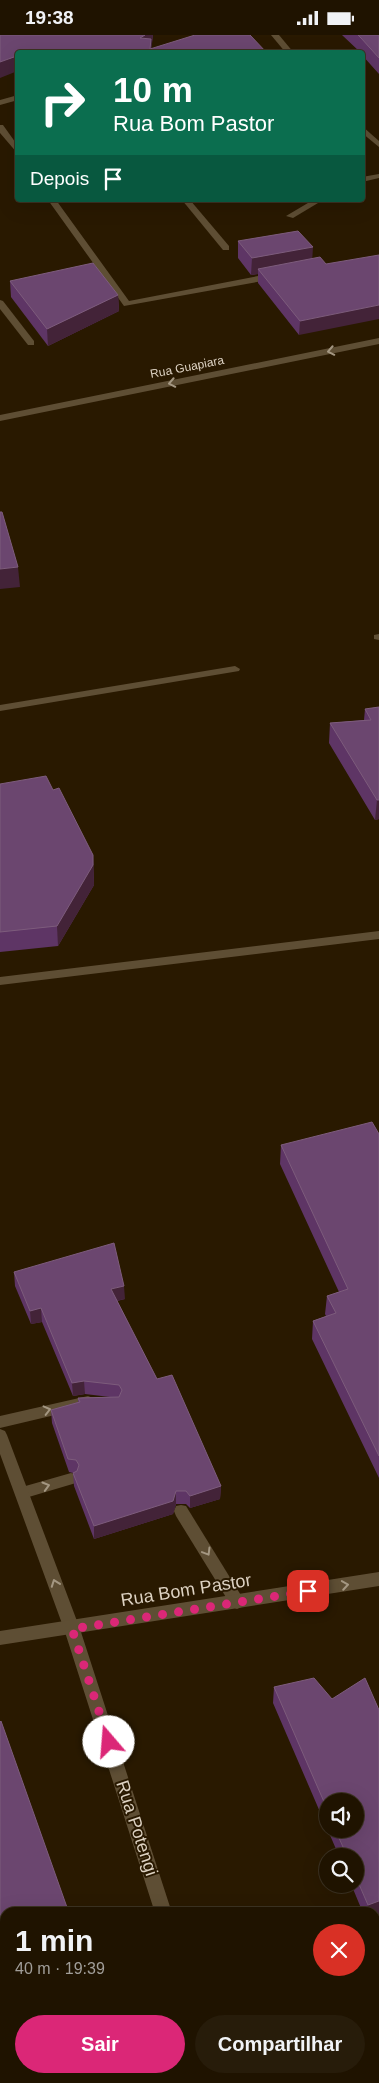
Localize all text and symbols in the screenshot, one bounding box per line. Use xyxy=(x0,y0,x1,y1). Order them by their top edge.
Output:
text: 19:38 xyxy=(25,7,74,28)
icon: right xyxy=(30,70,95,135)
text: 10 m xyxy=(113,70,193,109)
text: Rua Bom Pastor xyxy=(113,111,274,136)
icon: arrive xyxy=(99,165,127,193)
text: Depois xyxy=(30,168,89,189)
one-way arrow xyxy=(327,345,336,356)
street label: Rua Guapiara xyxy=(149,353,225,381)
one-way arrow xyxy=(168,377,176,388)
one-way arrow xyxy=(43,1405,52,1416)
one-way arrow xyxy=(42,1481,50,1491)
one-way arrow xyxy=(200,1547,210,1556)
street label: Rua Bom Pastor xyxy=(119,1570,253,1610)
pin xyxy=(287,1570,329,1612)
icon: arrive xyxy=(294,1577,322,1605)
one-way arrow xyxy=(51,1579,61,1588)
one-way arrow xyxy=(341,1580,349,1590)
position arrow xyxy=(82,1715,134,1767)
street label: Rua Potengi xyxy=(112,1778,162,1878)
map controls xyxy=(319,1793,364,1893)
button: sound xyxy=(319,1793,364,1838)
button: search xyxy=(319,1848,364,1893)
text: 1 min xyxy=(15,1924,93,1957)
button: close xyxy=(313,1924,365,1976)
text: 40 m · 19:39 xyxy=(15,1960,105,1977)
button: Sair xyxy=(15,2015,185,2073)
button: Compartilhar xyxy=(195,2015,365,2073)

